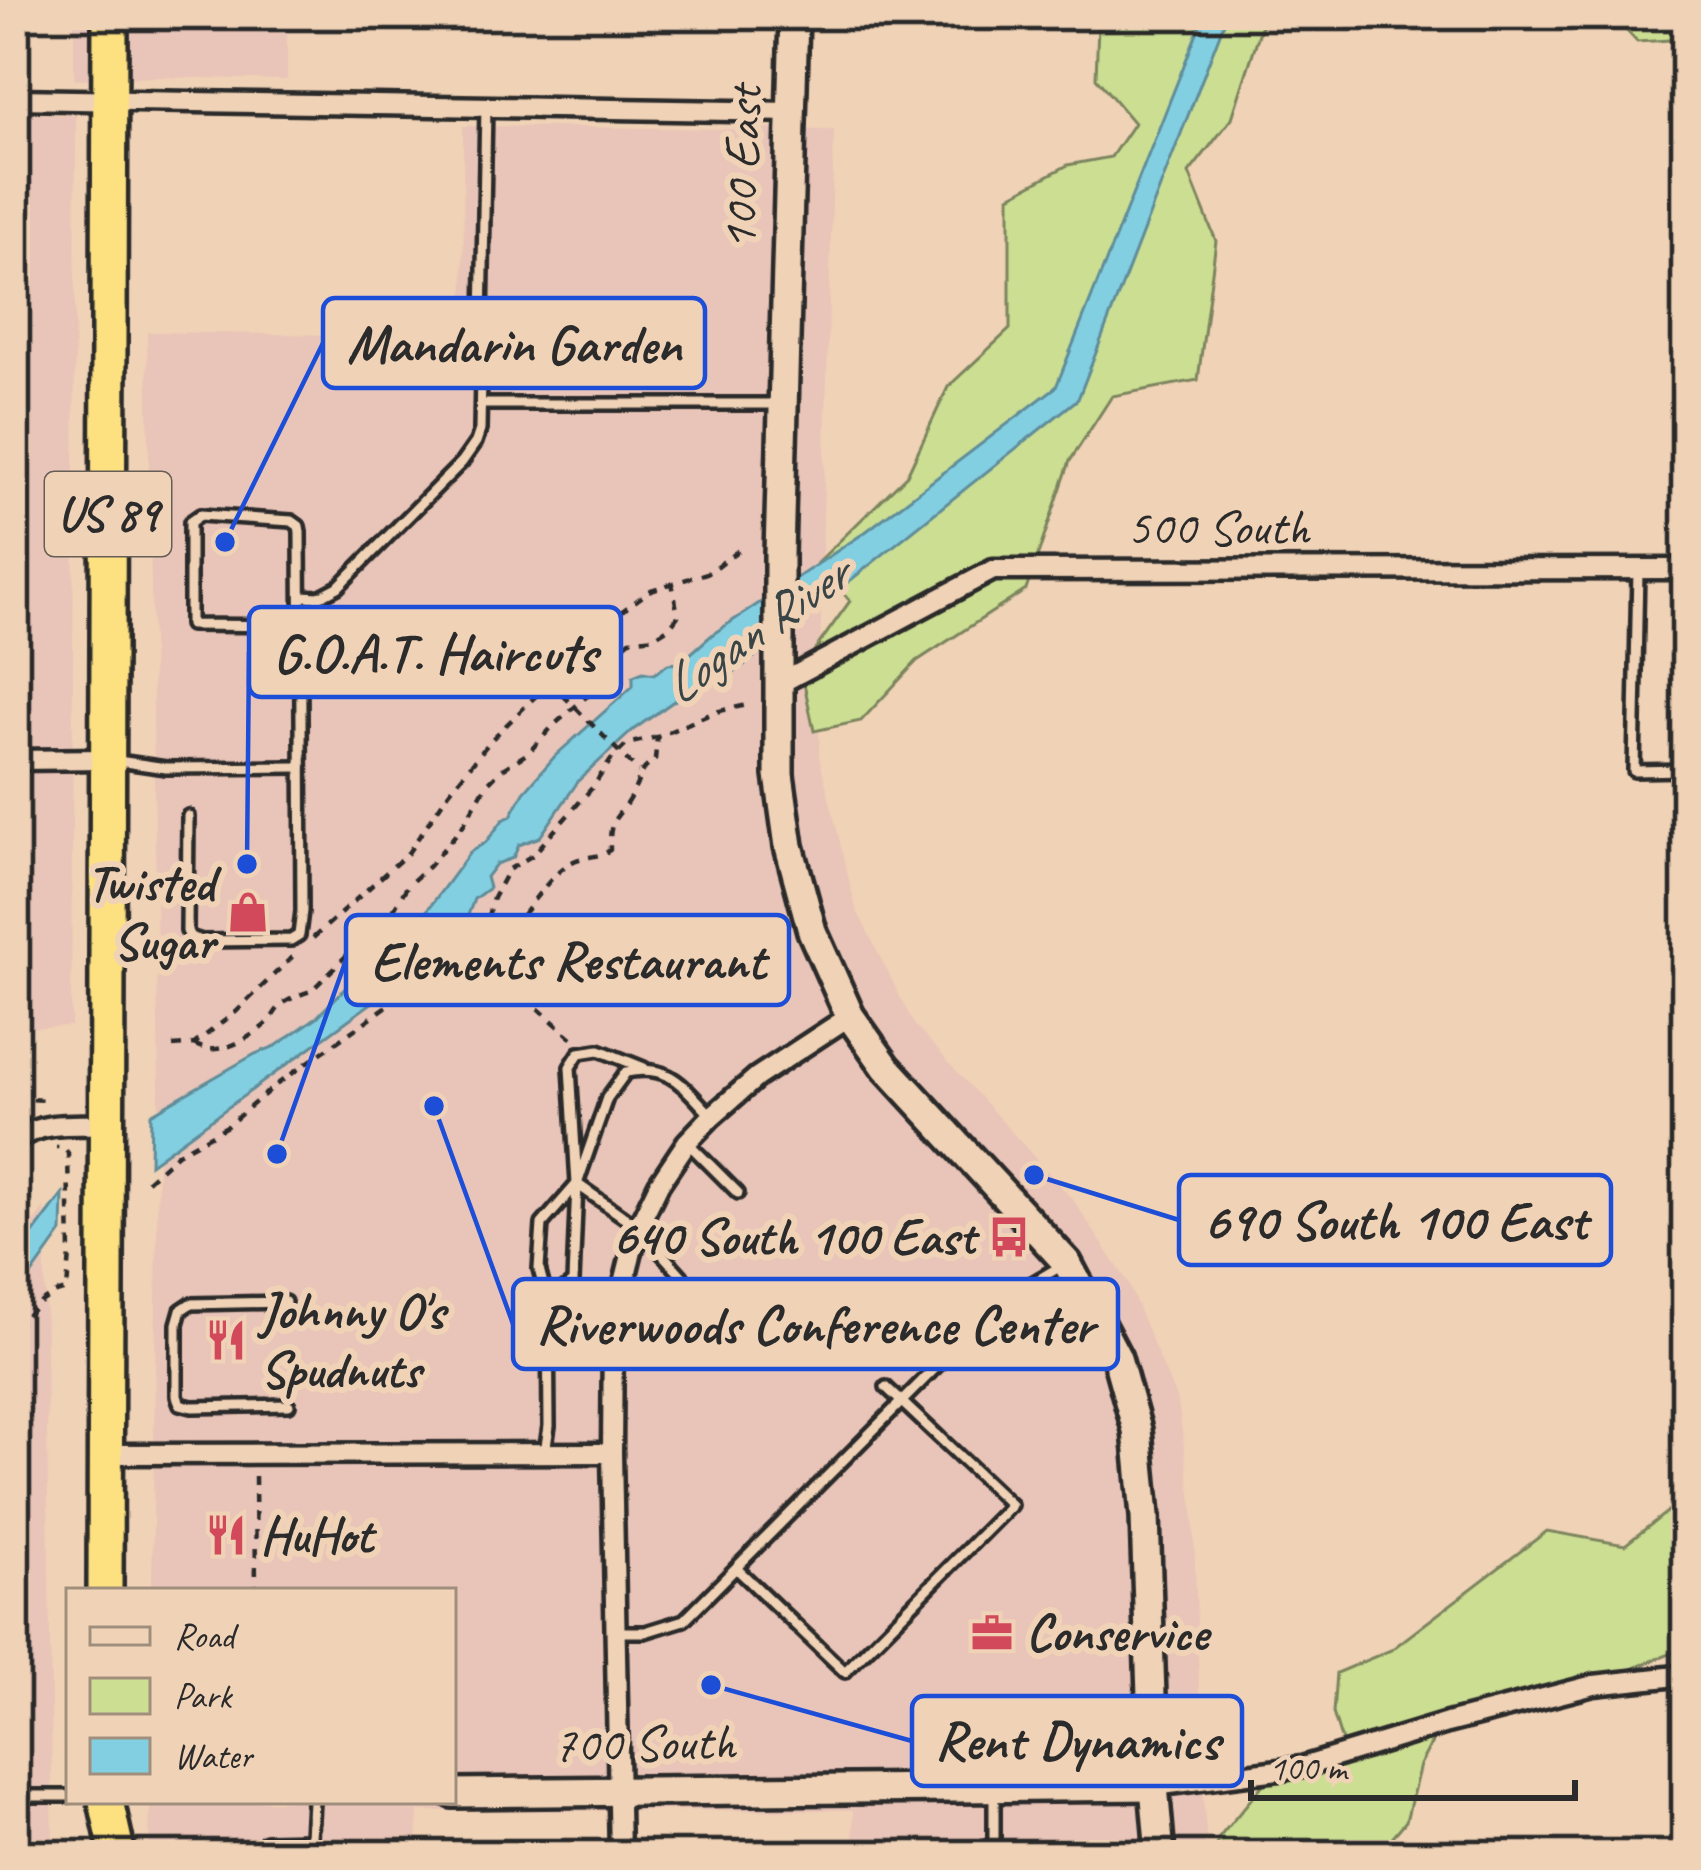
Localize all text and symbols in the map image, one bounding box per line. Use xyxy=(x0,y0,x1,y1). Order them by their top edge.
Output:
street label: 100 East xyxy=(706,79,776,251)
callout: Mandarin Garden xyxy=(323,298,705,388)
text: Mandarin Garden xyxy=(347,310,684,378)
road number: US 89 xyxy=(45,472,171,556)
street label: 500 South xyxy=(1127,495,1311,559)
water label: Logan River xyxy=(649,536,869,719)
callout: G.O.A.T. Haircuts xyxy=(249,607,621,697)
text: G.O.A.T. Haircuts xyxy=(273,619,602,687)
place label: Twisted Sugar xyxy=(87,851,222,974)
shop icon: Twisted Sugar xyxy=(225,889,271,935)
callout: Elements Restaurant xyxy=(346,915,789,1005)
text: Elements Restaurant xyxy=(371,927,770,995)
callout: 690 South 100 East xyxy=(1179,1175,1611,1265)
text: 690 South 100 East xyxy=(1203,1187,1593,1255)
place label: 640 South 100 East xyxy=(612,1205,981,1269)
bus stop icon: 640 South 100 East xyxy=(986,1214,1032,1260)
place label: Johnny O's Spudnuts xyxy=(257,1279,449,1402)
callout: Riverwoods Conference Center xyxy=(513,1279,1118,1369)
text: Riverwoods Conference Center xyxy=(536,1291,1099,1359)
restaurant icon: Johnny O's Spudnuts xyxy=(203,1317,249,1363)
place label: HuHot xyxy=(260,1503,378,1567)
restaurant icon: HuHot xyxy=(203,1512,249,1558)
legend xyxy=(66,1588,456,1804)
place label: Conservice xyxy=(1026,1601,1213,1665)
office icon: Conservice xyxy=(969,1610,1015,1656)
text: Road xyxy=(174,1613,240,1659)
text: Park xyxy=(174,1673,234,1719)
callout: Rent Dynamics xyxy=(912,1696,1242,1786)
text: Rent Dynamics xyxy=(935,1707,1224,1775)
street label: 700 South xyxy=(552,1709,738,1777)
scale bar xyxy=(1251,1726,1575,1800)
text: Water xyxy=(174,1733,255,1779)
text: 100 m xyxy=(1269,1745,1349,1791)

